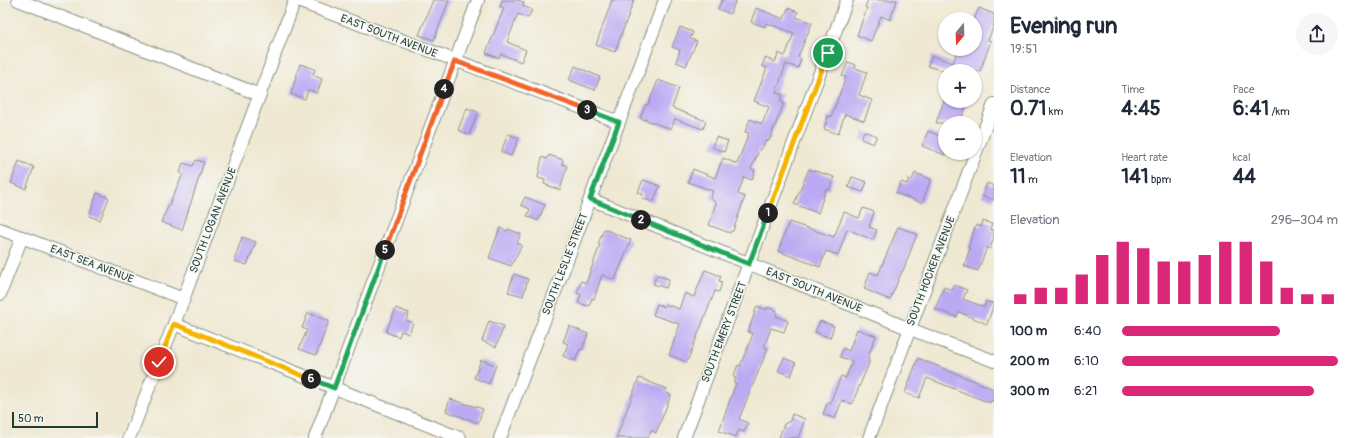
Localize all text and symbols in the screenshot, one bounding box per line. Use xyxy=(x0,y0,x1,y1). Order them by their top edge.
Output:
street label: EAST SOUTH AVENUE xyxy=(339,12,439,61)
north arrow xyxy=(938,12,982,56)
map controls xyxy=(938,12,982,160)
text: Evening run xyxy=(1010,12,1118,40)
button: share xyxy=(1296,13,1338,55)
pin xyxy=(811,36,845,70)
text: 19:51 xyxy=(1010,41,1037,57)
icon: arrive xyxy=(817,42,839,64)
button: + xyxy=(938,64,982,108)
pin: 4 xyxy=(434,79,454,99)
text: 4 xyxy=(441,82,447,95)
text: Distance xyxy=(1010,83,1050,96)
text: Time xyxy=(1121,83,1144,96)
text: Pace xyxy=(1233,83,1254,96)
text: 0.71 xyxy=(1010,96,1046,121)
text: 4:45 xyxy=(1121,96,1161,121)
text: 6:41 xyxy=(1233,96,1269,121)
pin: 3 xyxy=(577,100,597,120)
text: 3 xyxy=(584,103,590,116)
text: km xyxy=(1046,105,1063,118)
text: /km xyxy=(1269,105,1290,118)
button: − xyxy=(938,116,982,160)
text: Elevation xyxy=(1010,151,1052,164)
text: Heart rate xyxy=(1121,151,1168,164)
text: kcal xyxy=(1233,151,1251,164)
text: 11 xyxy=(1010,164,1026,189)
text: 141 xyxy=(1121,164,1149,189)
text: 44 xyxy=(1233,164,1256,189)
street label: SOUTH LOGAN AVENUE xyxy=(187,165,239,275)
text: m xyxy=(1026,173,1038,186)
text: bpm xyxy=(1149,173,1171,186)
pin: 1 xyxy=(758,203,778,223)
text: 1 xyxy=(766,206,770,219)
pin: 2 xyxy=(631,210,651,230)
street label: SOUTH LESLIE STREET xyxy=(540,211,590,317)
text: Elevation xyxy=(1010,212,1060,228)
text: 296–304 m xyxy=(1271,212,1338,228)
text: 2 xyxy=(638,213,644,226)
street label: SOUTH HOCKER AVENUE xyxy=(904,214,958,328)
pin: 5 xyxy=(375,240,395,260)
street label: EAST SEA AVENUE xyxy=(49,242,136,286)
text: 5 xyxy=(382,243,388,256)
street label: EAST SOUTH AVENUE xyxy=(764,265,864,315)
street label: SOUTH EMERY STREET xyxy=(699,280,749,384)
text: 100 m xyxy=(1010,323,1047,339)
text: 6:40 xyxy=(1074,323,1101,339)
pin xyxy=(142,345,176,379)
icon: check xyxy=(148,351,170,373)
text: 200 m xyxy=(1010,353,1049,369)
text: 6:10 xyxy=(1074,353,1099,369)
pin: 6 xyxy=(301,369,321,389)
text: 6 xyxy=(308,372,314,385)
text: 300 m xyxy=(1010,383,1049,399)
text: 6:21 xyxy=(1074,383,1097,399)
scale bar xyxy=(12,410,98,429)
text: 50 m xyxy=(18,412,44,425)

